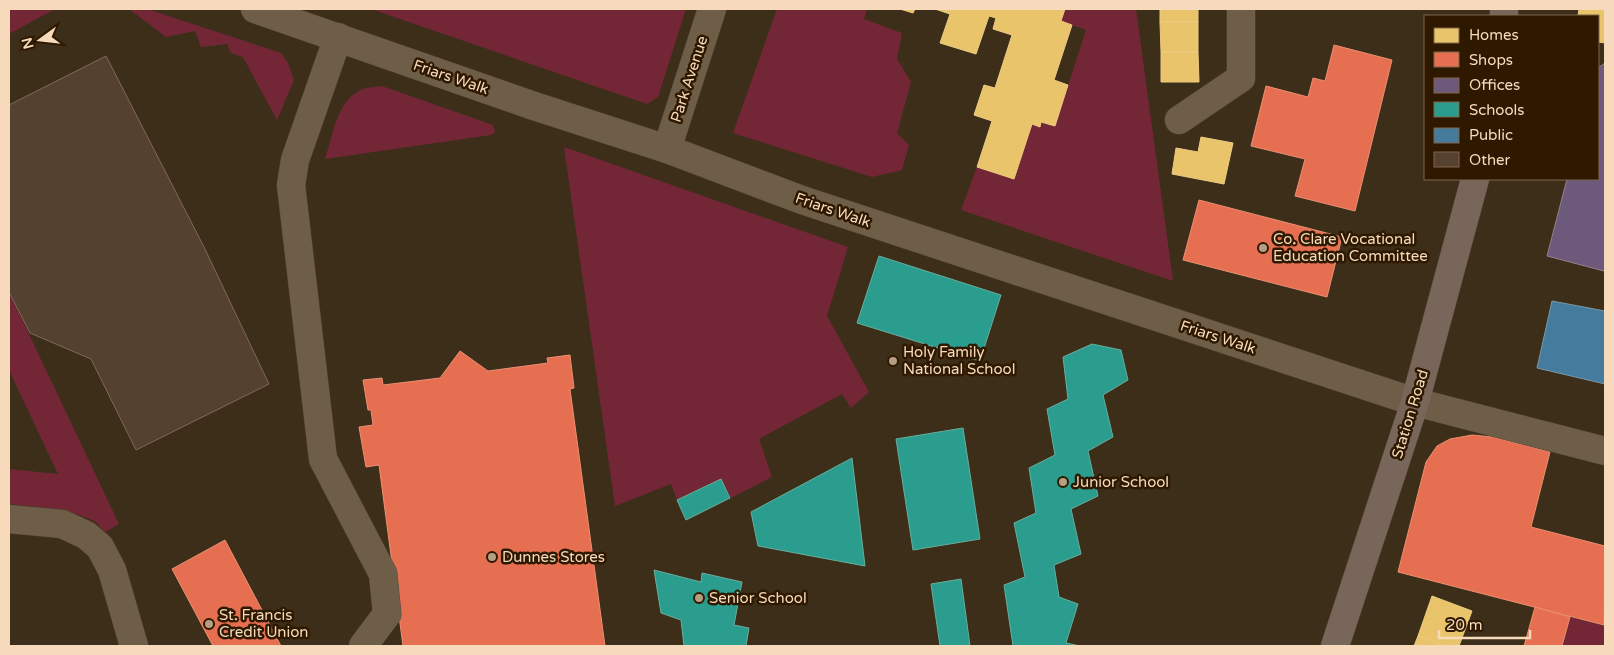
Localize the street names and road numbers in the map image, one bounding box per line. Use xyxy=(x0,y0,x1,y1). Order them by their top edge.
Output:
street label: Park Avenue xyxy=(667,34,711,124)
street label: Friars Walk xyxy=(411,56,491,98)
street label: Friars Walk xyxy=(793,189,873,231)
street label: Friars Walk xyxy=(1178,316,1258,358)
street label: Station Road xyxy=(1388,367,1432,461)

